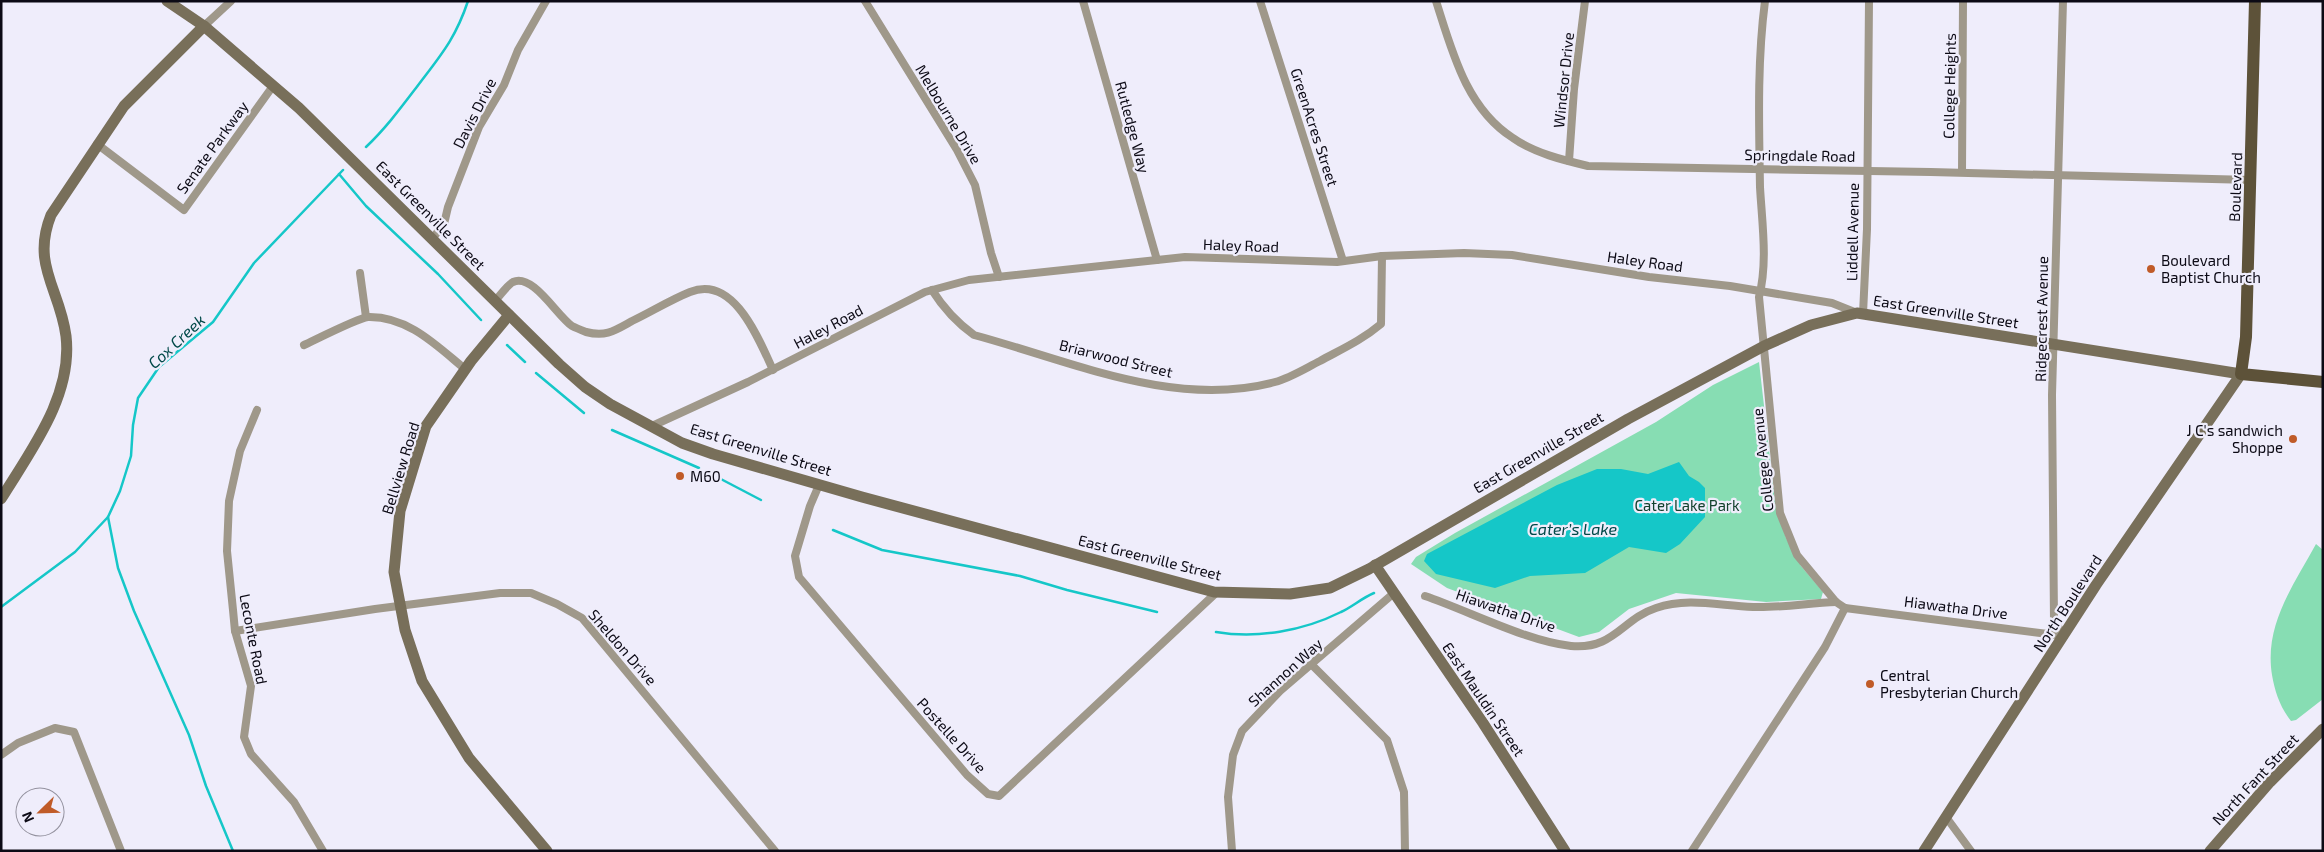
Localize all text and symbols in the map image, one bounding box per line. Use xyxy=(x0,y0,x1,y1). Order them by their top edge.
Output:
street label: Windsor Drive xyxy=(1549,31,1577,129)
street label: College Heights xyxy=(1939,33,1959,139)
street label: Melbourne Drive xyxy=(912,61,986,167)
street label: GreenAcres Street xyxy=(1287,66,1343,189)
street label: Davis Drive xyxy=(449,75,499,151)
street label: Rutledge Way xyxy=(1112,79,1154,175)
street label: Senate Parkway xyxy=(172,97,252,197)
street label: Springdale Road xyxy=(1744,145,1856,165)
street label: Boulevard xyxy=(2225,152,2245,222)
street label: East Greenville Street xyxy=(373,157,490,274)
street label: Liddell Avenue xyxy=(1842,183,1862,281)
street label: Haley Road xyxy=(1203,235,1279,255)
street label: Haley Road xyxy=(1606,247,1684,275)
place label: Boulevard Baptist Church xyxy=(2161,251,2261,286)
street label: Ridgecrest Avenue xyxy=(2031,256,2051,382)
marker: Boulevard Baptist Church xyxy=(2145,263,2157,275)
street label: East Greenville Street xyxy=(1872,291,2020,331)
street label: Haley Road xyxy=(790,300,866,352)
water label: Cox Creek xyxy=(144,310,208,372)
street label: Briarwood Street xyxy=(1057,335,1175,381)
street label: East Greenville Street xyxy=(1470,407,1606,497)
street label: College Avenue xyxy=(1748,408,1776,512)
street label: East Greenville Street xyxy=(688,419,834,479)
street label: Bellview Road xyxy=(377,420,423,516)
place label: J C's sandwich Shoppe xyxy=(2187,421,2283,456)
marker: J C's sandwich Shoppe xyxy=(2287,433,2299,445)
place label: M60 xyxy=(690,467,721,485)
marker: M60 xyxy=(674,470,686,482)
park label: Cater Lake Park xyxy=(1634,496,1740,514)
water label: Cater’s Lake xyxy=(1529,519,1618,538)
street label: East Greenville Street xyxy=(1076,530,1224,584)
street label: North Boulevard xyxy=(2029,551,2105,655)
street label: Hiawatha Drive xyxy=(1454,585,1558,635)
street label: Leconte Road xyxy=(236,592,272,686)
street label: Hiawatha Drive xyxy=(1903,592,2009,622)
street label: Sheldon Drive xyxy=(585,605,661,689)
street label: Shannon Way xyxy=(1244,634,1326,710)
street label: East Mauldin Street xyxy=(1439,639,1529,760)
place label: Central Presbyterian Church xyxy=(1880,666,2018,701)
marker: Central Presbyterian Church xyxy=(1864,678,1876,690)
street label: Postelle Drive xyxy=(914,694,990,776)
street label: North Fant Street xyxy=(2208,729,2302,828)
north arrow xyxy=(15,787,65,837)
text: N xyxy=(18,809,37,825)

